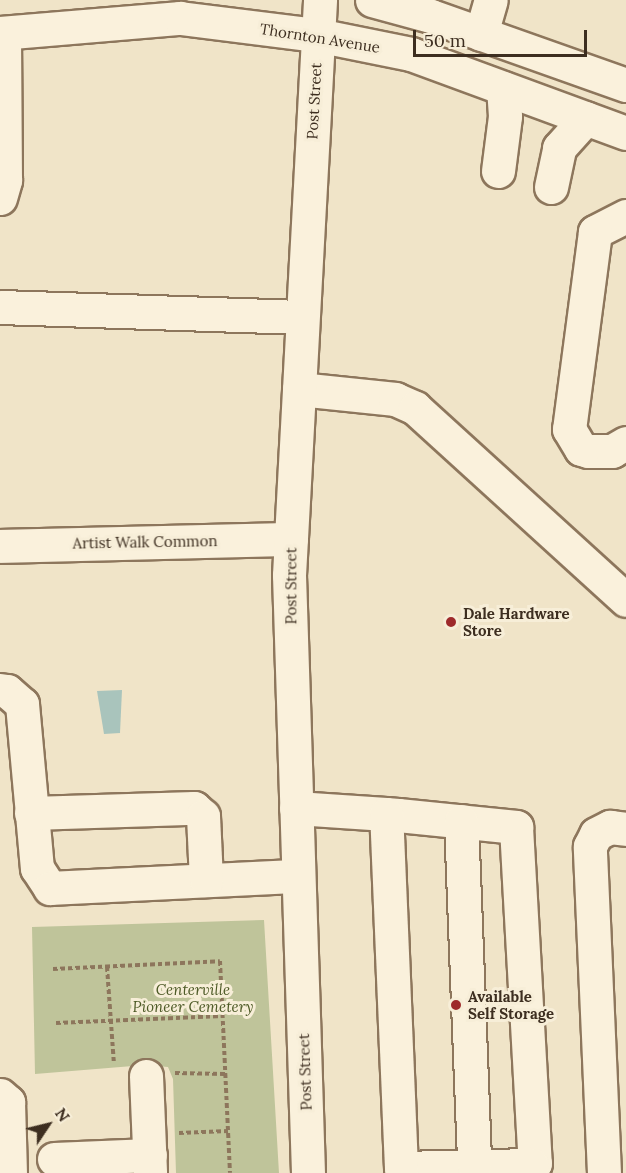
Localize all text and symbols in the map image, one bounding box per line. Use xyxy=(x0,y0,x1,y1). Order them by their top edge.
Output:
scale bar xyxy=(416,18,590,56)
street label: Thornton Avenue xyxy=(259,20,381,56)
text: 50 m xyxy=(424,29,466,52)
street label: Post Street xyxy=(303,62,325,140)
street label: Artist Walk Common xyxy=(72,532,218,552)
street label: Post Street xyxy=(282,548,300,624)
place label: Dale Hardware Store xyxy=(463,604,570,639)
marker: Dale Hardware Store xyxy=(444,615,458,629)
park label: Centerville Pioneer Cemetery xyxy=(132,980,254,1015)
place label: Available Self Storage xyxy=(468,987,554,1022)
marker: Available Self Storage xyxy=(449,998,463,1012)
street label: Post Street xyxy=(295,1033,315,1111)
north arrow xyxy=(18,1095,78,1155)
text: N xyxy=(51,1104,74,1125)

